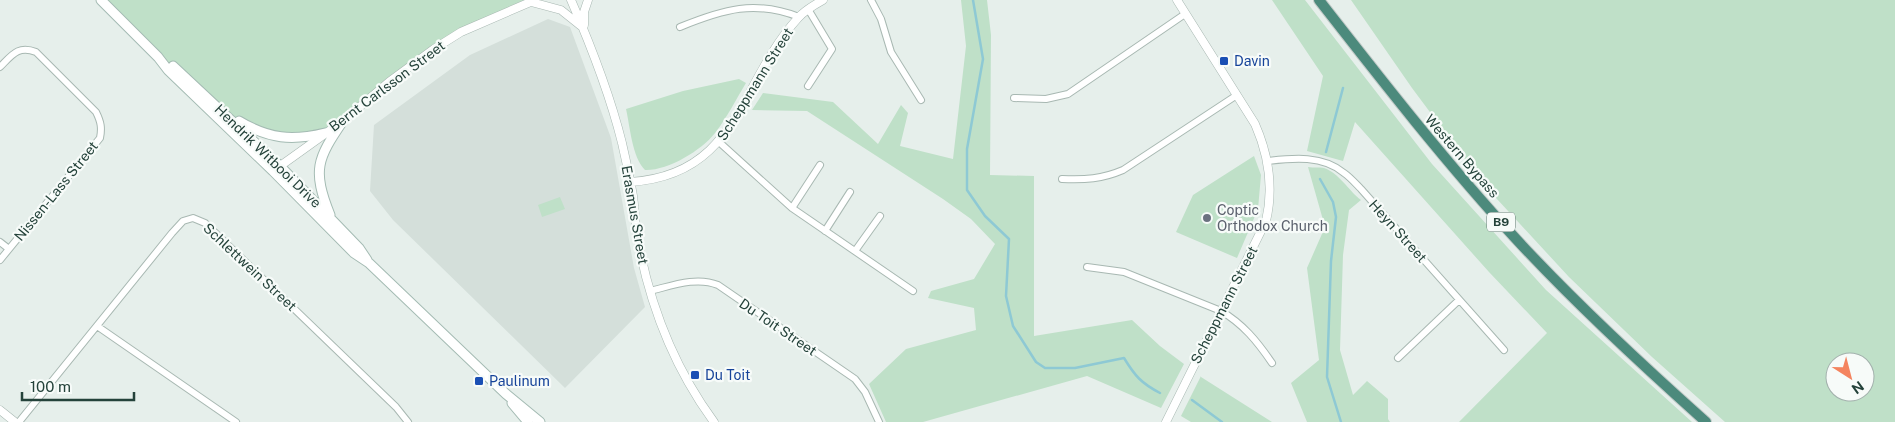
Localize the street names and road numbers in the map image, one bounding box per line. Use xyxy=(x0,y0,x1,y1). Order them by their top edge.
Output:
street label: Scheppmann Street xyxy=(714,25,796,143)
street label: Bernt Carlsson Street xyxy=(326,37,448,135)
street label: Hendrik Witbooi Drive xyxy=(211,101,325,211)
street label: Western Bypass xyxy=(1422,111,1502,201)
street label: Nissen-Lass Street xyxy=(11,138,101,244)
street label: Erasmus Street xyxy=(618,164,652,266)
street label: Heyn Street xyxy=(1366,197,1430,265)
road number: B9 xyxy=(1487,212,1515,232)
street label: Schlettwein Street xyxy=(200,220,300,314)
street label: Scheppmann Street xyxy=(1187,244,1261,366)
street label: Du Toit Street xyxy=(736,295,820,359)

